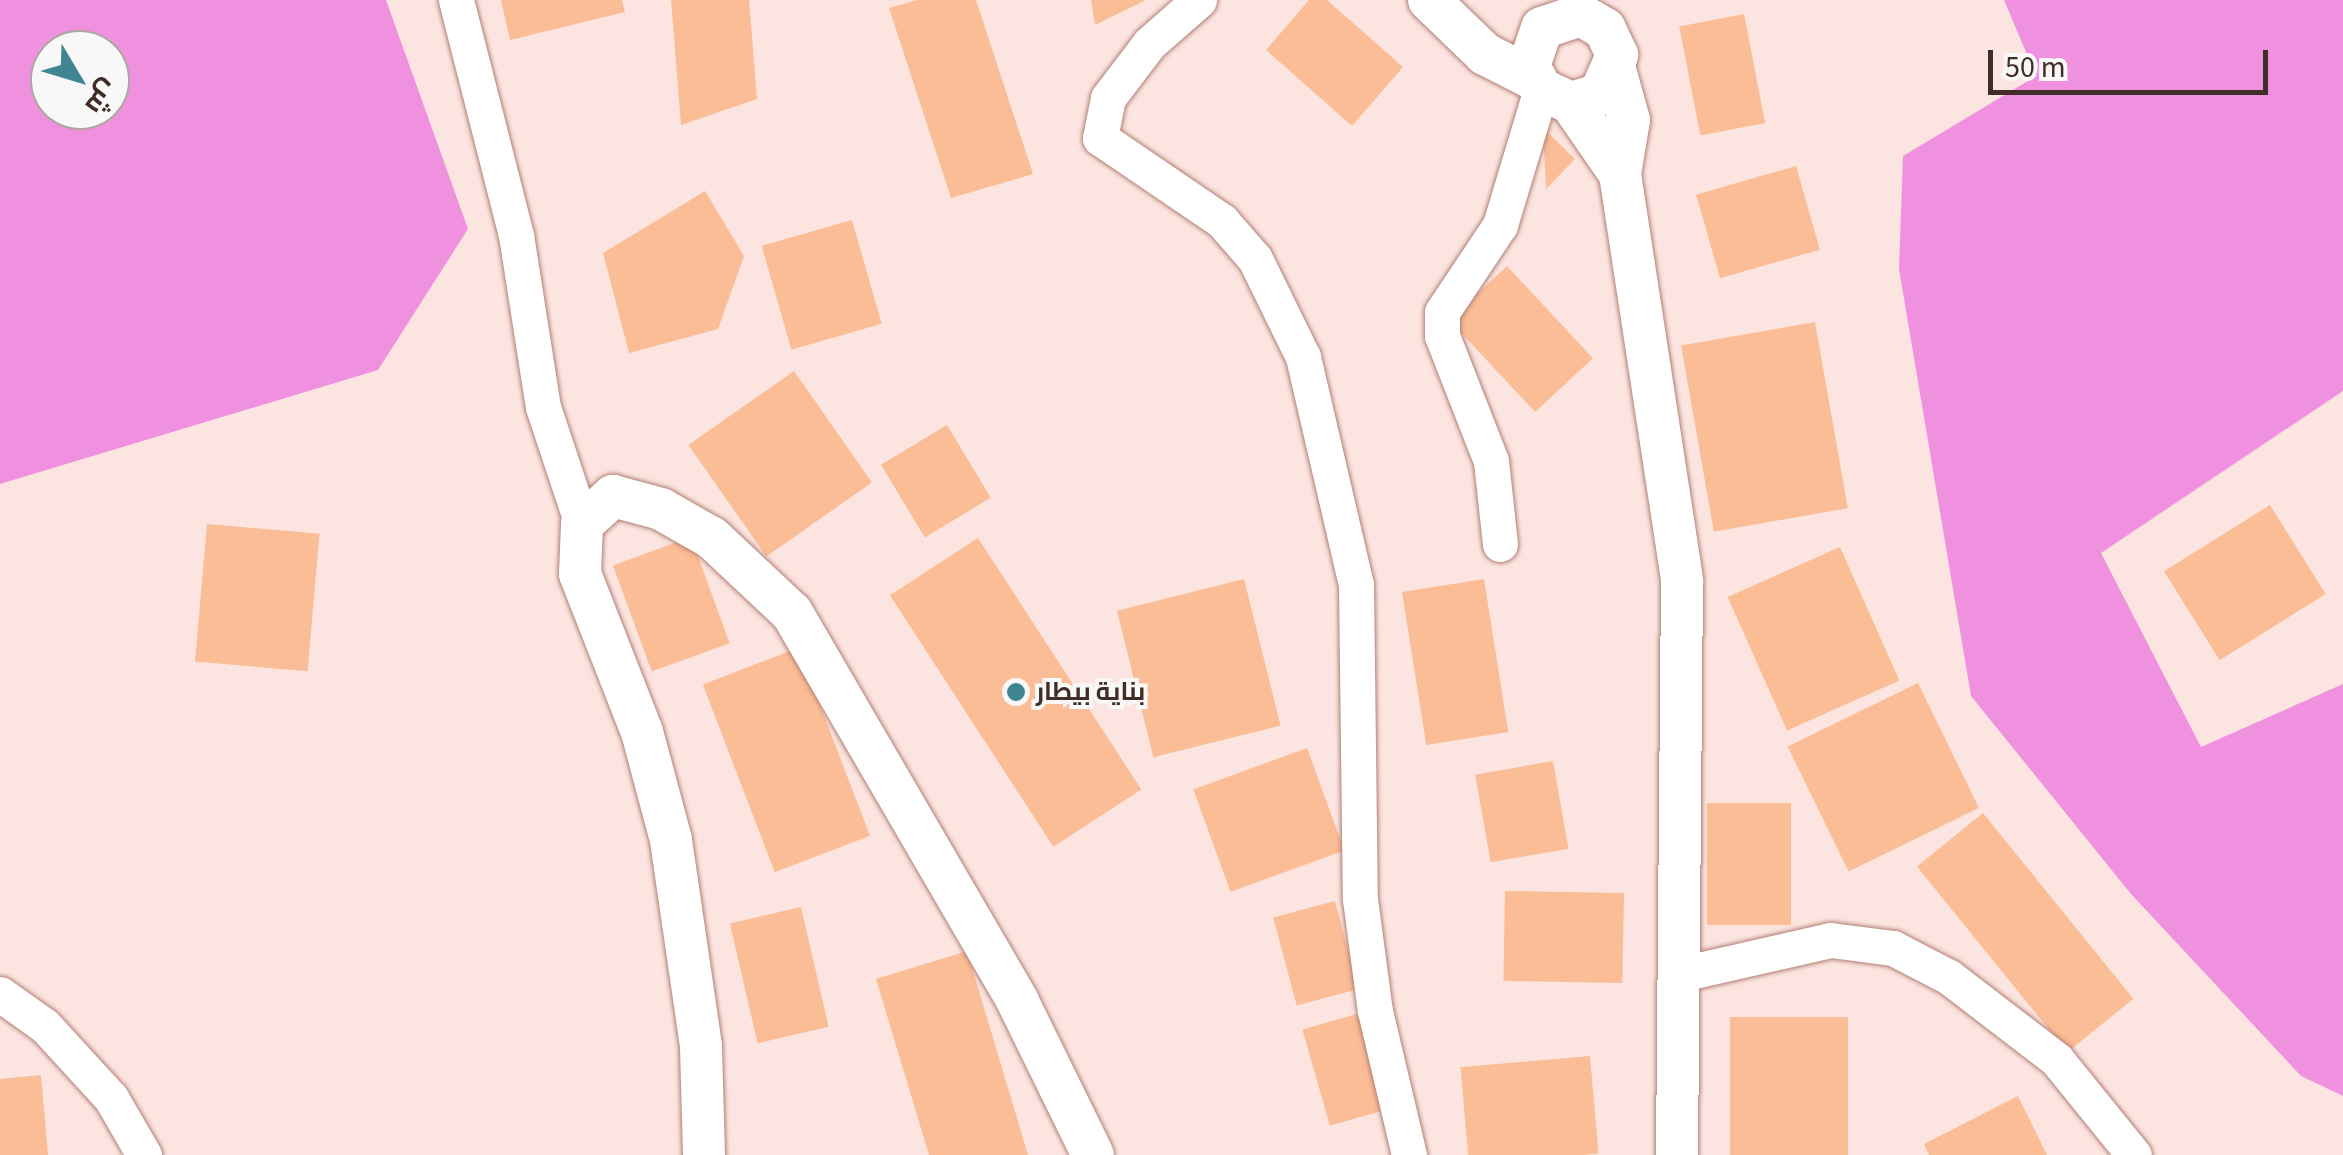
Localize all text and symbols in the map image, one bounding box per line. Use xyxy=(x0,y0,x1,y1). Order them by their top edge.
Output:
north arrow xyxy=(30,30,130,130)
scale bar xyxy=(1993,30,2273,92)
text: 50 m xyxy=(2005,46,2066,89)
text: ش xyxy=(75,71,129,124)
place label: بناية بيطار xyxy=(1036,677,1145,707)
marker: بناية بيطار xyxy=(1005,681,1027,703)

